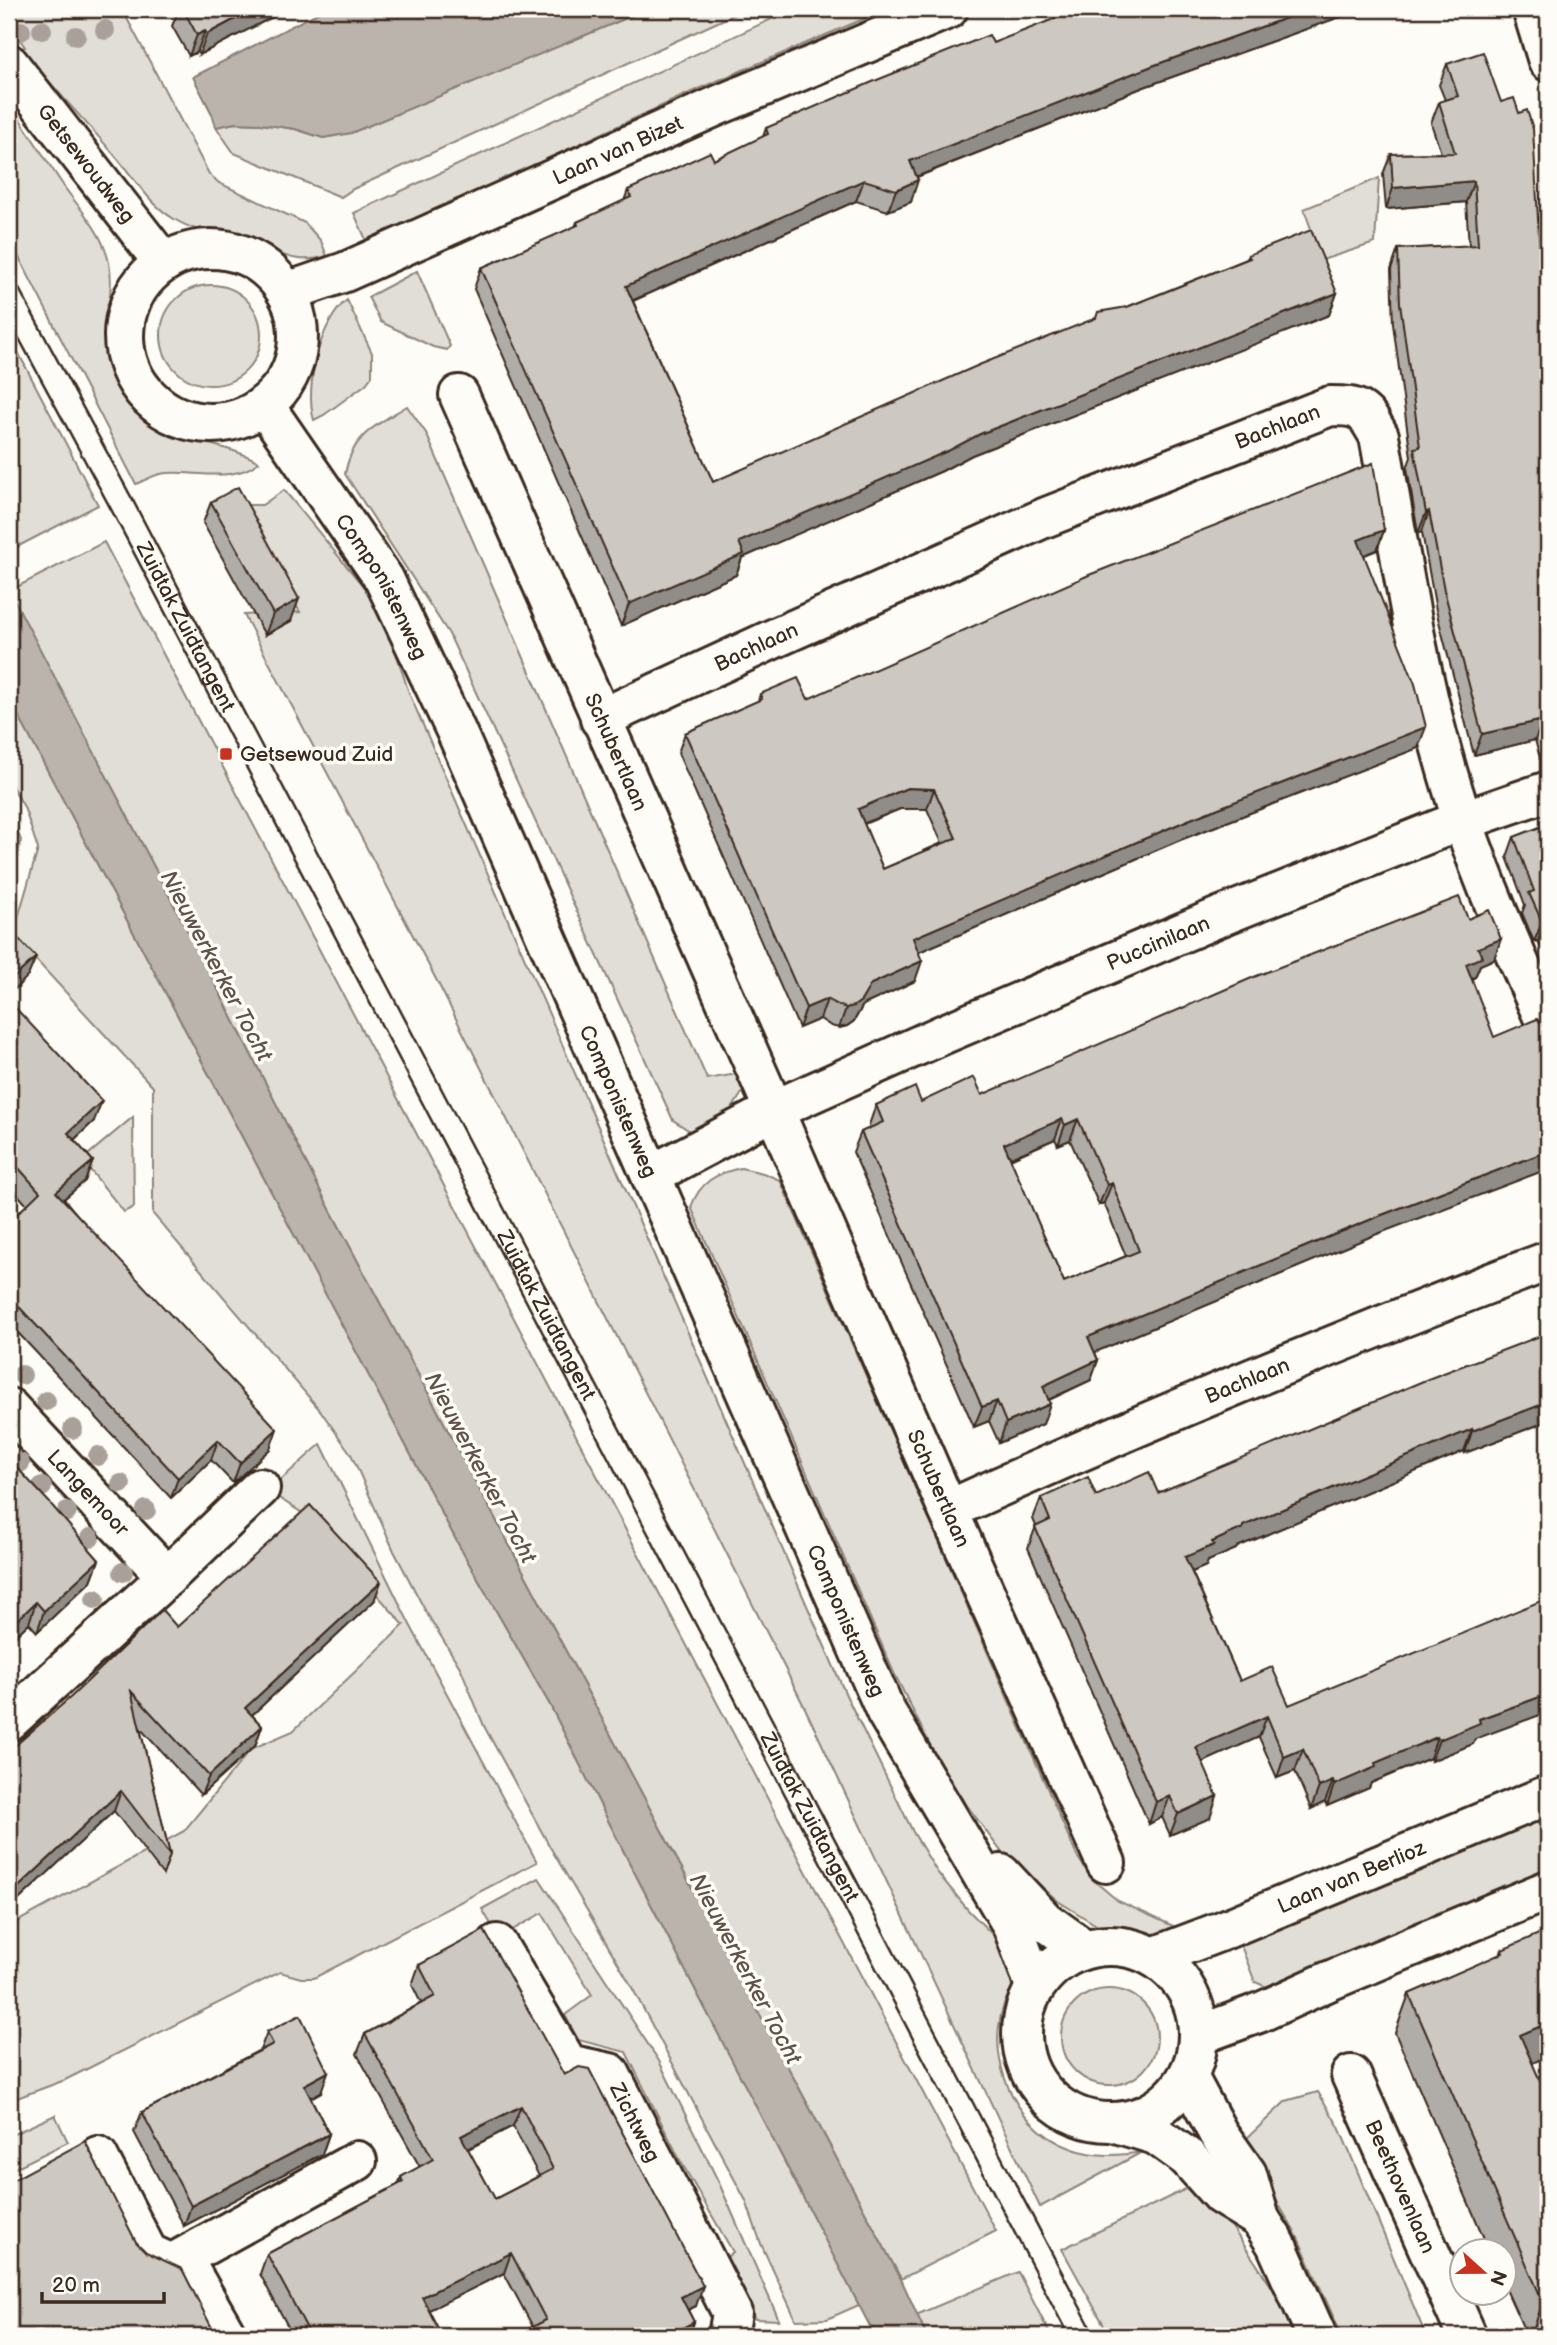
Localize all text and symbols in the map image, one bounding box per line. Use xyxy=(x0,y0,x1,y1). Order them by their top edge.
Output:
street label: Getsewoudweg xyxy=(32,99,141,228)
street label: Laan van Bizet xyxy=(549,110,687,190)
street label: Bachlaan xyxy=(1231,399,1323,455)
street label: Componistenweg xyxy=(330,509,433,664)
street label: Zuidtak Zuidtangent xyxy=(131,537,241,716)
street label: Bachlaan xyxy=(710,617,802,677)
street label: Schubertlaan xyxy=(579,689,653,815)
place label: Getsewoud Zuid xyxy=(240,742,393,767)
marker: Getsewoud Zuid xyxy=(218,746,234,762)
water label: Nieuwerkerker Tocht xyxy=(154,866,279,1067)
street label: Puccinilaan xyxy=(1103,910,1213,976)
street label: Componistenweg xyxy=(574,1021,663,1182)
street label: Zuidtak Zuidtangent xyxy=(491,1225,602,1405)
street label: Bachlaan xyxy=(1201,1352,1293,1409)
water label: Nieuwerkerker Tocht xyxy=(418,1368,543,1569)
street label: Schubertlaan xyxy=(902,1426,976,1551)
street label: Langemoor xyxy=(42,1445,135,1541)
street label: Componistenweg xyxy=(802,1541,890,1701)
street label: Zuidtak Zuidtangent xyxy=(755,1727,865,1907)
street label: Laan van Berlioz xyxy=(1274,1835,1430,1919)
water label: Nieuwerkerker Tocht xyxy=(683,1869,808,2070)
street label: Zichtweg xyxy=(604,2078,666,2166)
street label: Beethovenlaan xyxy=(1360,2116,1441,2257)
north arrow xyxy=(1448,2236,1518,2306)
scale bar xyxy=(42,2261,164,2305)
text: N xyxy=(1484,2267,1511,2288)
text: 20 m xyxy=(52,2273,100,2298)

